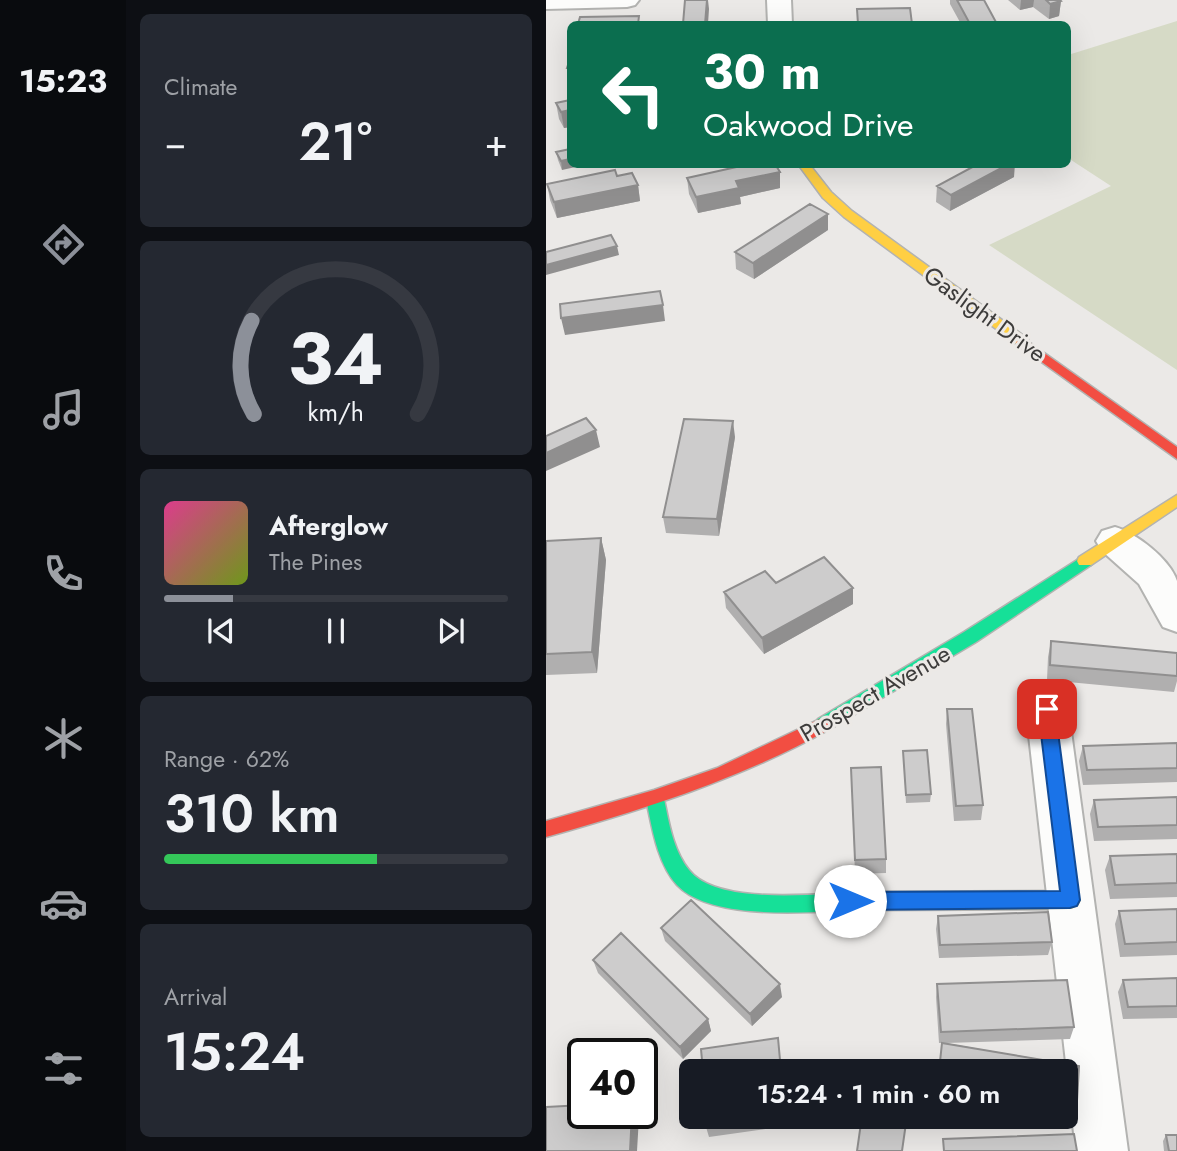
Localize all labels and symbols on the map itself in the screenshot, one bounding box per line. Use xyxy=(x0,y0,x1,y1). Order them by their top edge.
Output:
street label: Gaslight Drive xyxy=(916,257,1054,371)
street label: Prospect Avenue xyxy=(793,636,957,750)
pin xyxy=(1017,679,1077,739)
position arrow xyxy=(813,864,887,938)
speed limit sign: 40 xyxy=(567,1038,658,1129)

